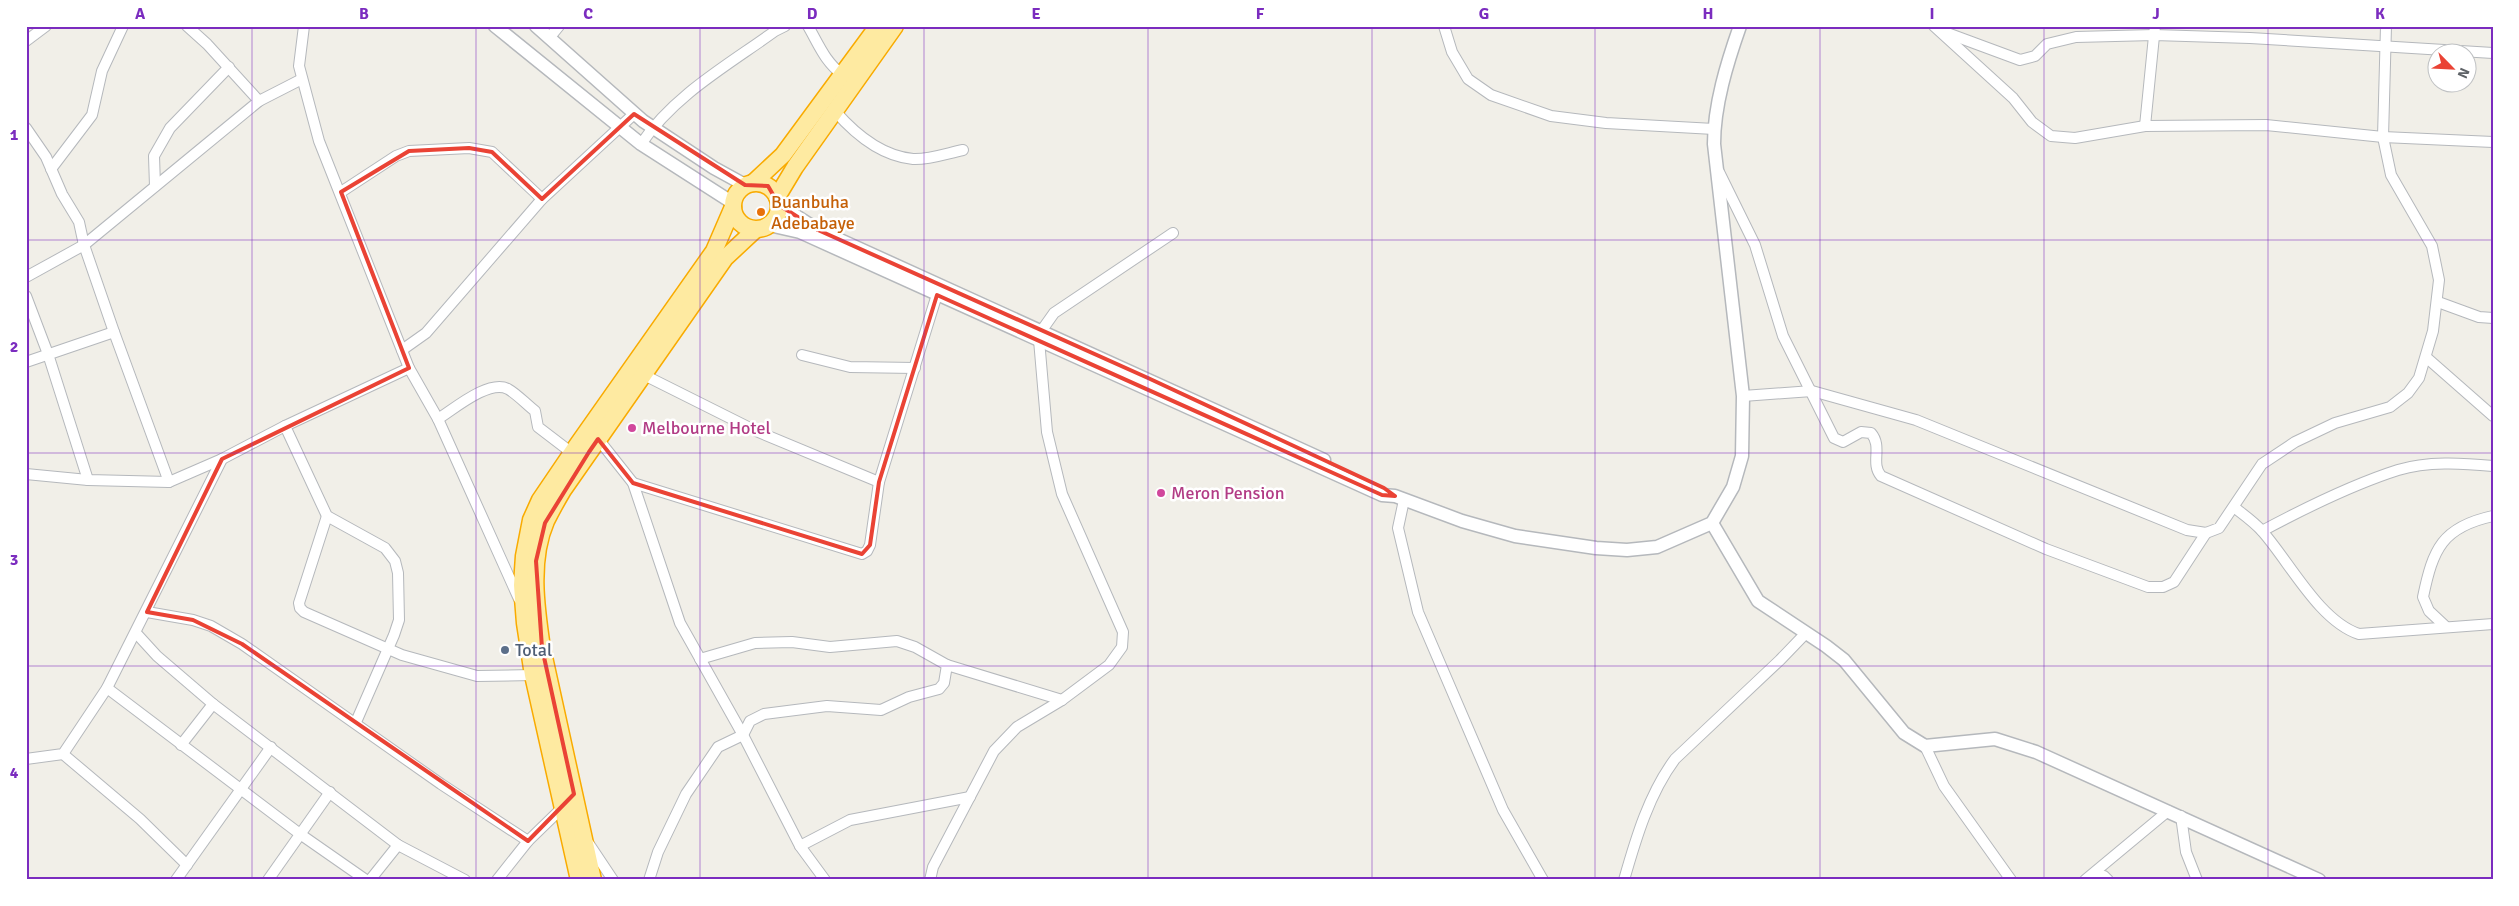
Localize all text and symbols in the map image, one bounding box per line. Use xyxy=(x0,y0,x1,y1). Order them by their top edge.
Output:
text: A xyxy=(135,4,146,24)
text: B xyxy=(359,4,369,24)
text: C xyxy=(583,4,593,24)
text: D xyxy=(807,4,818,24)
text: E xyxy=(1031,4,1041,24)
text: F xyxy=(1256,4,1265,24)
text: G xyxy=(1479,4,1489,24)
text: H xyxy=(1703,4,1713,24)
text: I xyxy=(1929,4,1935,24)
text: J xyxy=(2152,4,2160,24)
text: K xyxy=(2375,4,2385,24)
north arrow xyxy=(2426,42,2476,92)
text: N xyxy=(2454,65,2473,81)
text: 1 xyxy=(10,125,19,145)
place label: Buanbuha Adebabaye xyxy=(771,191,855,234)
marker: Buanbuha Adebabaye xyxy=(755,206,767,218)
text: 2 xyxy=(10,337,18,357)
place label: Melbourne Hotel xyxy=(642,417,771,439)
marker: Melbourne Hotel xyxy=(626,422,638,434)
place label: Meron Pension xyxy=(1171,482,1284,504)
marker: Meron Pension xyxy=(1155,487,1167,499)
text: 3 xyxy=(10,550,18,570)
place label: Total xyxy=(515,639,552,661)
marker: Total xyxy=(499,644,511,656)
text: 4 xyxy=(10,763,19,783)

